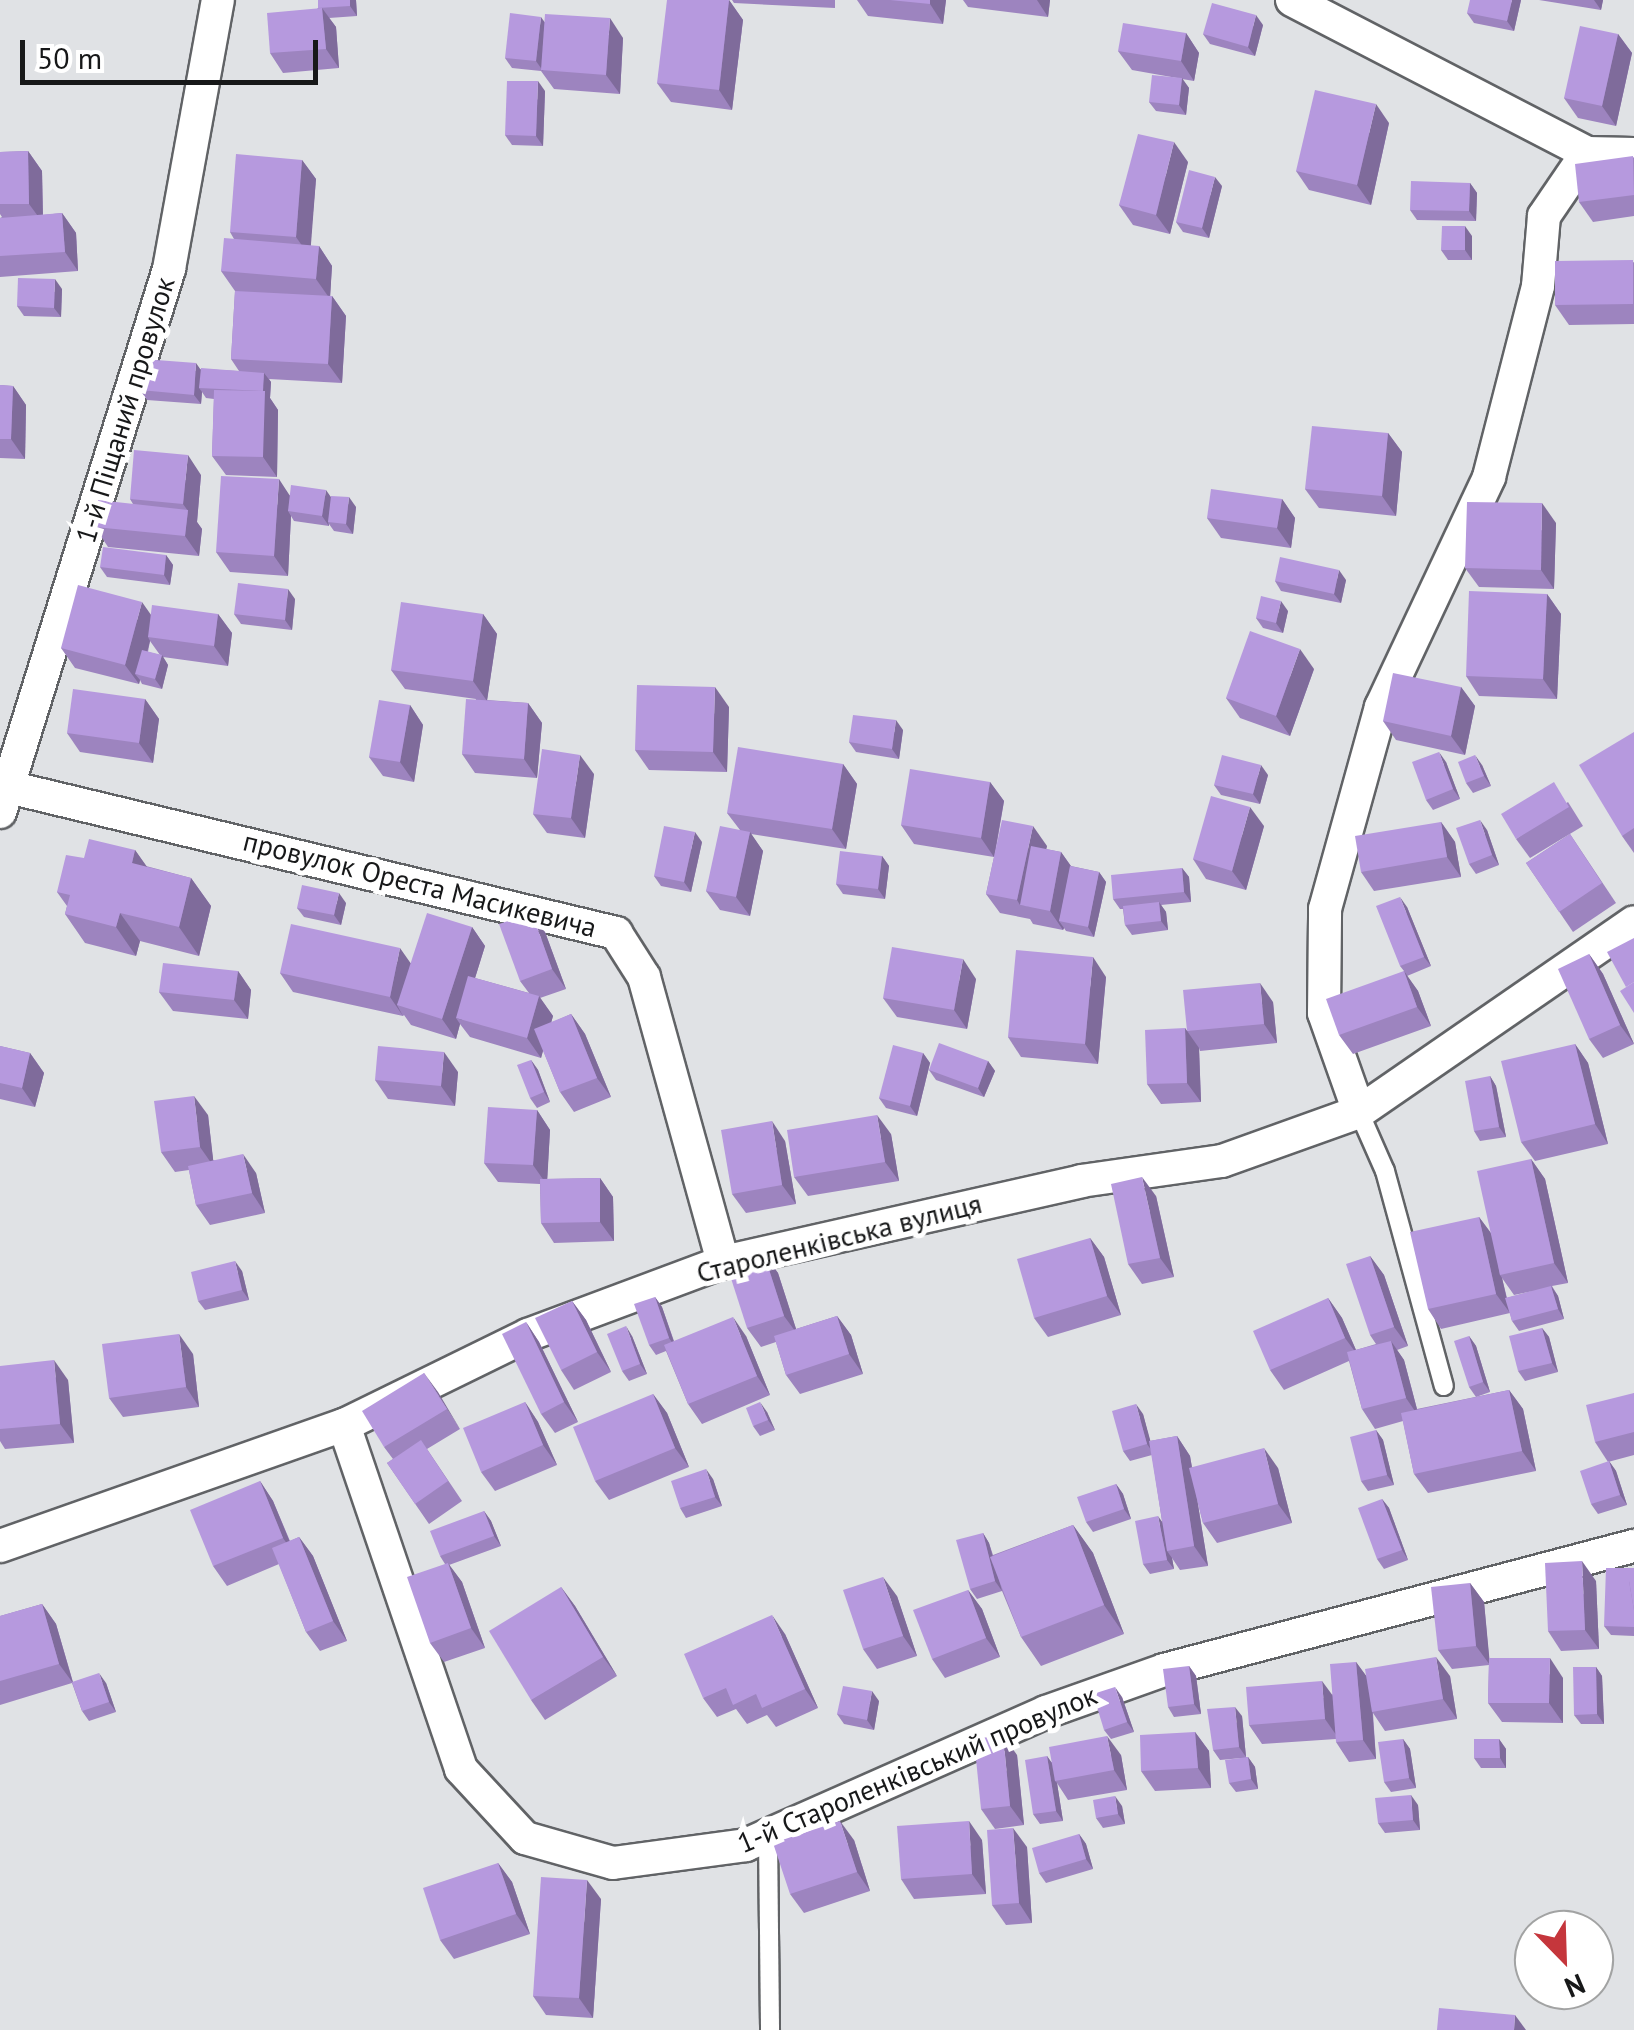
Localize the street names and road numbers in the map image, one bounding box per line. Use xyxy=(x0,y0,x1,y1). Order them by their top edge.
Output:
street label: 1-й Піщаний провулок xyxy=(69,273,181,547)
street label: провулок Ореста Масикевича xyxy=(240,824,600,944)
street label: Староленківська вулиця xyxy=(693,1186,985,1290)
street label: 1-й Староленківський провулок xyxy=(732,1678,1102,1860)

